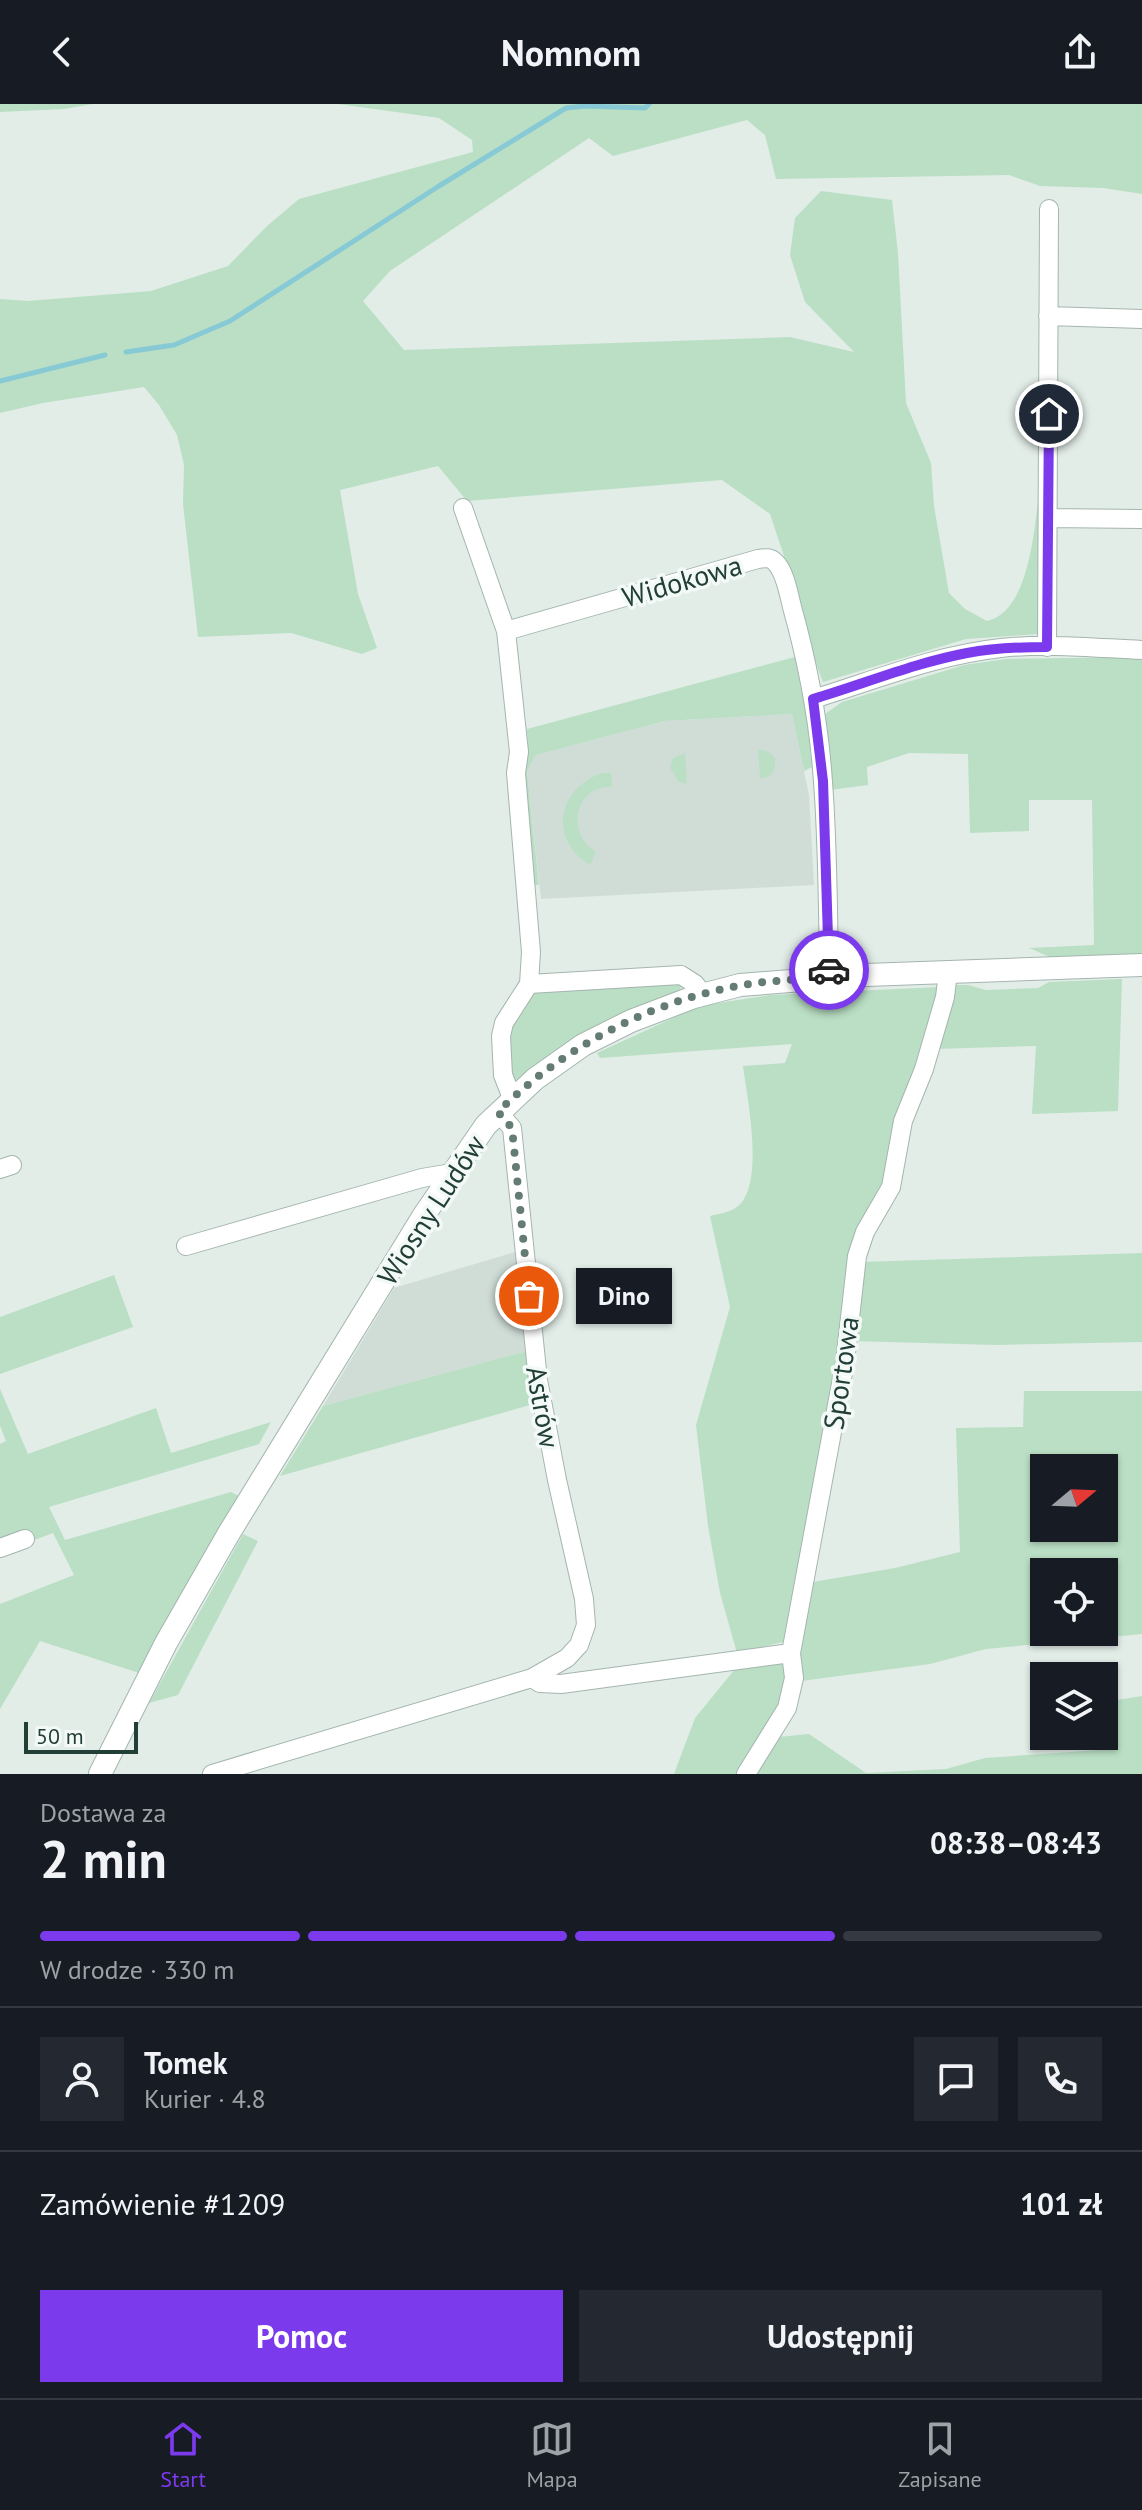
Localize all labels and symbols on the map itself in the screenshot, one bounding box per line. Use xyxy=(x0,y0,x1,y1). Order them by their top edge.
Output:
pin xyxy=(1015,380,1083,448)
street label: Widokowa xyxy=(618,546,746,615)
courier xyxy=(789,930,869,1010)
street label: Wiosny Ludów xyxy=(368,1127,493,1292)
pin xyxy=(495,1262,563,1330)
callout: Dino xyxy=(577,1268,673,1324)
street label: Sportowa xyxy=(814,1314,867,1432)
street label: Astrów xyxy=(518,1363,569,1451)
north arrow xyxy=(1030,1454,1118,1542)
scale bar xyxy=(24,1718,138,1754)

